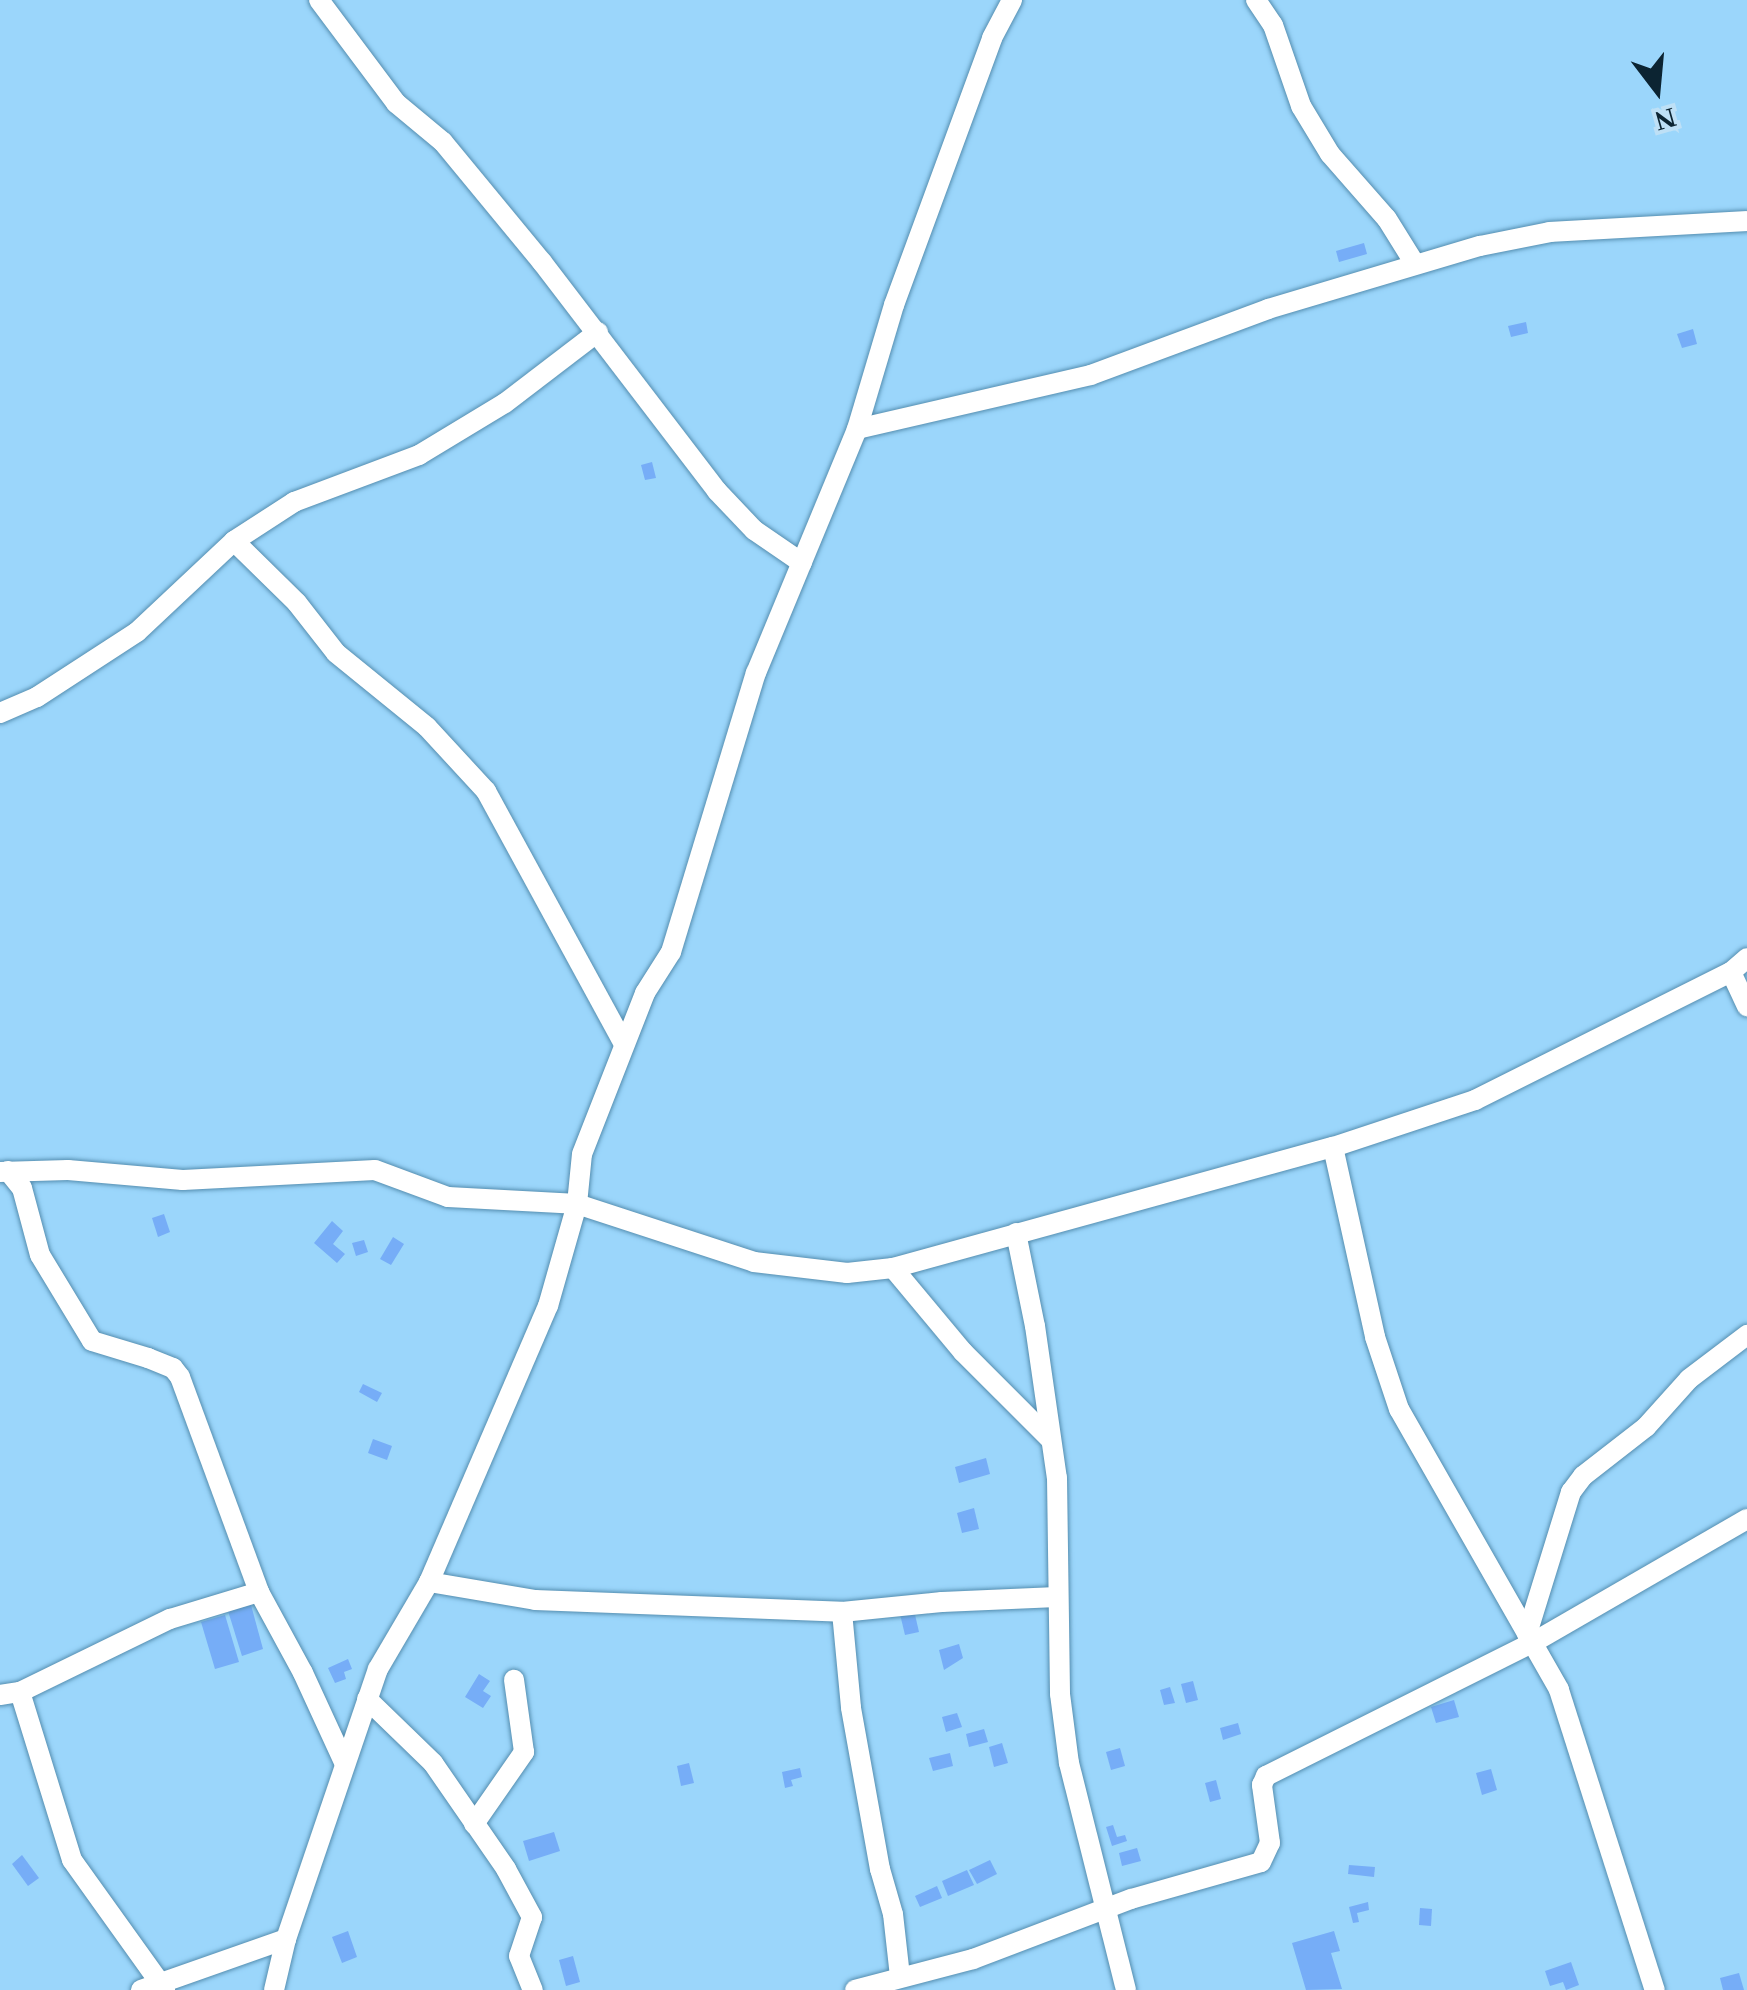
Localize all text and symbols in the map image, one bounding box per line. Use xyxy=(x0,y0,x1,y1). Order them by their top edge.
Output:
north arrow xyxy=(1607,40,1707,140)
text: N xyxy=(1651,102,1679,137)

